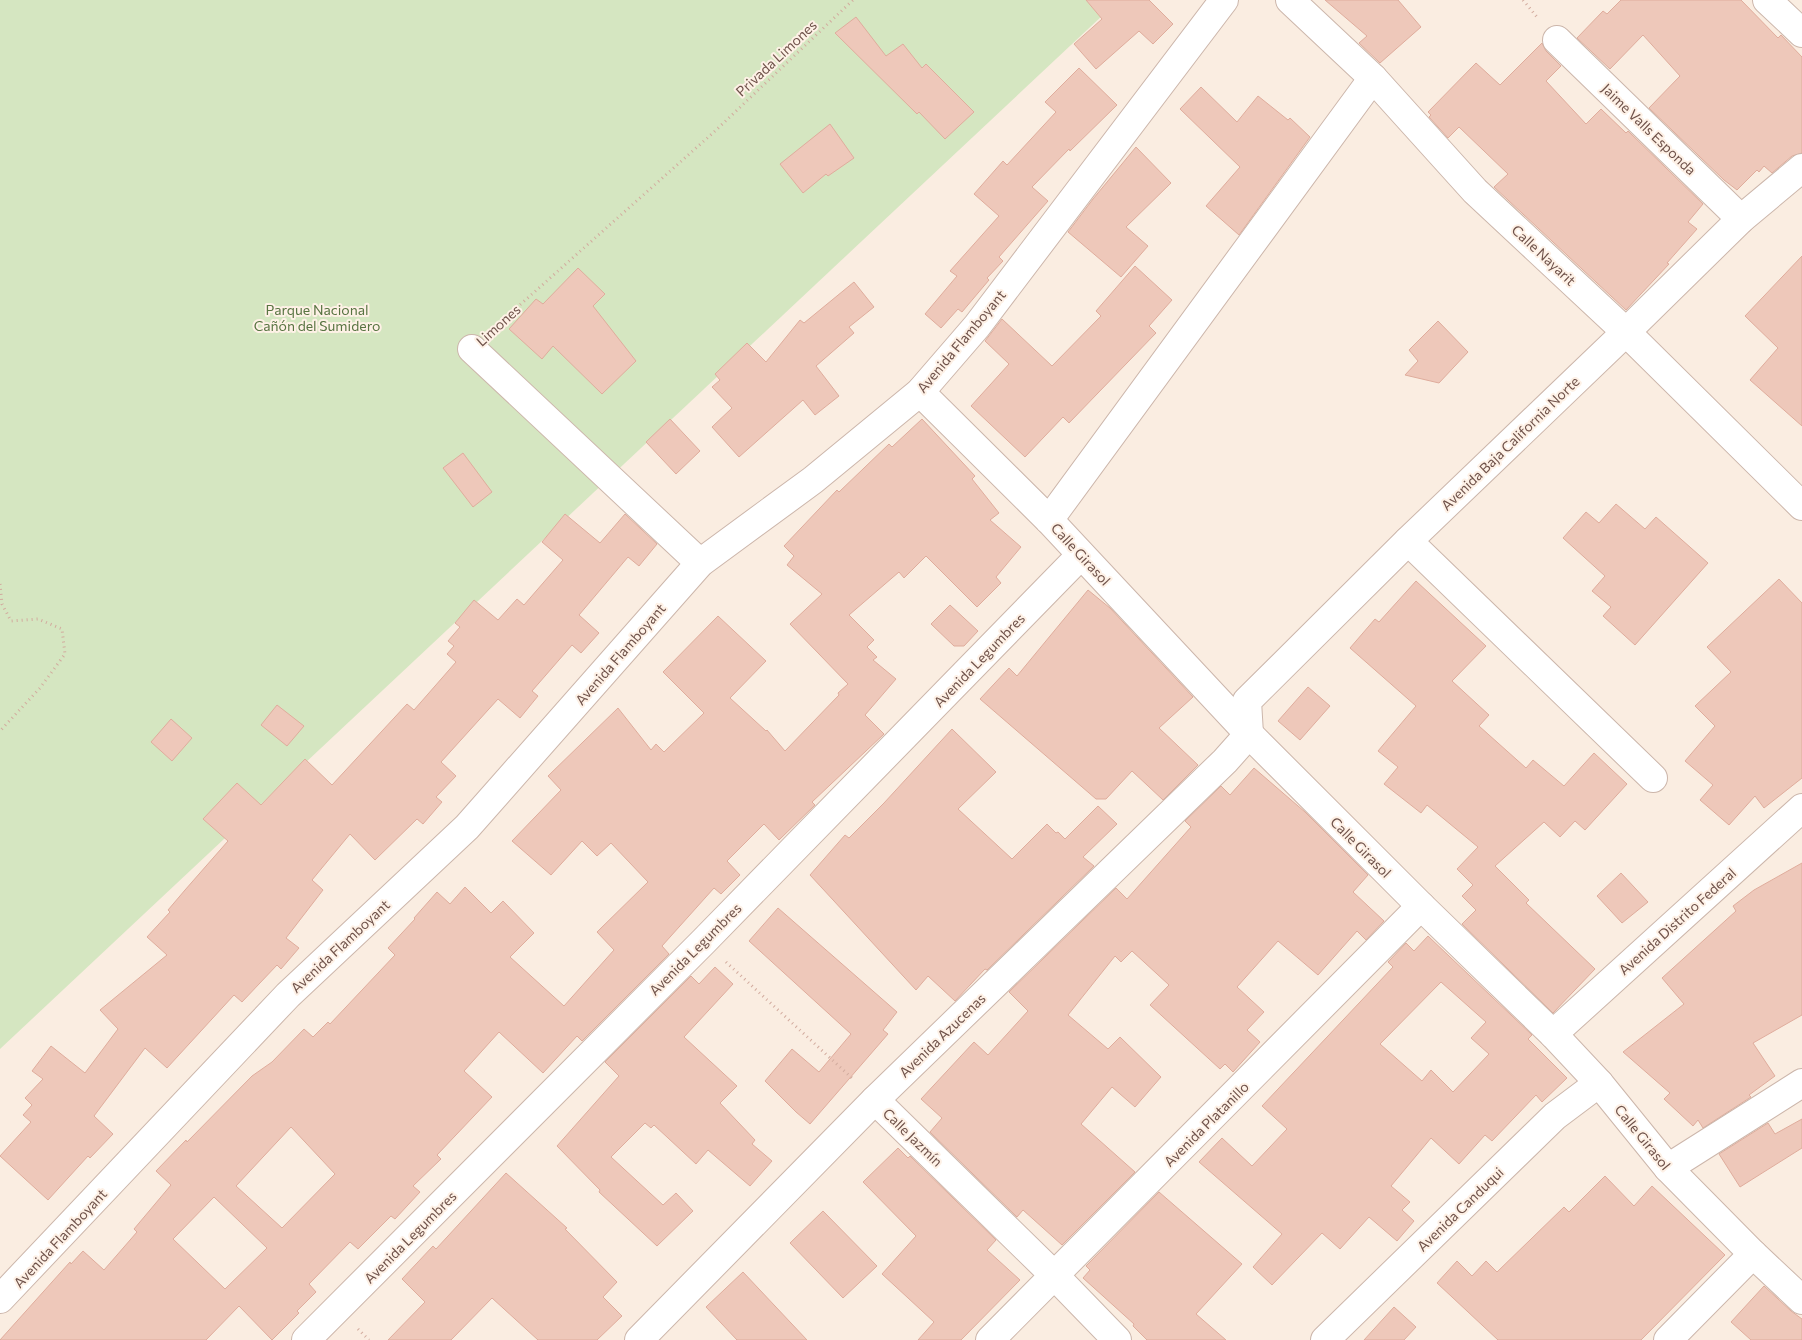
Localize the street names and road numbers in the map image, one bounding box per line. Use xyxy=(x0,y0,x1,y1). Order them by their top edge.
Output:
street label: Privada Limones xyxy=(732,16,820,100)
street label: Jaime Valls Esponda xyxy=(1598,80,1700,178)
street label: Calle Nayarit xyxy=(1509,221,1580,289)
street label: Avenida Flamboyant xyxy=(913,286,1009,396)
street label: Limones xyxy=(472,301,524,349)
street label: Avenida Baja California Norte xyxy=(1437,372,1583,514)
street label: Calle Girasol xyxy=(1048,519,1114,589)
street label: Avenida Flamboyant xyxy=(571,600,669,708)
street label: Avenida Legumbres xyxy=(930,610,1028,710)
street label: Calle Girasol xyxy=(1327,813,1395,881)
street label: Avenida Distrito Federal xyxy=(1615,864,1739,978)
street label: Avenida Flamboyant xyxy=(287,896,393,996)
street label: Avenida Legumbres xyxy=(645,899,745,999)
street label: Avenida Azucenas xyxy=(895,989,989,1081)
street label: Avenida Platanillo xyxy=(1160,1078,1252,1170)
street label: Calle Girasol xyxy=(1612,1101,1674,1173)
street label: Calle Jazmín xyxy=(880,1104,946,1170)
street label: Avenida Canduqui xyxy=(1413,1163,1507,1255)
street label: Avenida Flamboyant xyxy=(10,1185,110,1291)
street label: Avenida Legumbres xyxy=(360,1187,460,1287)

